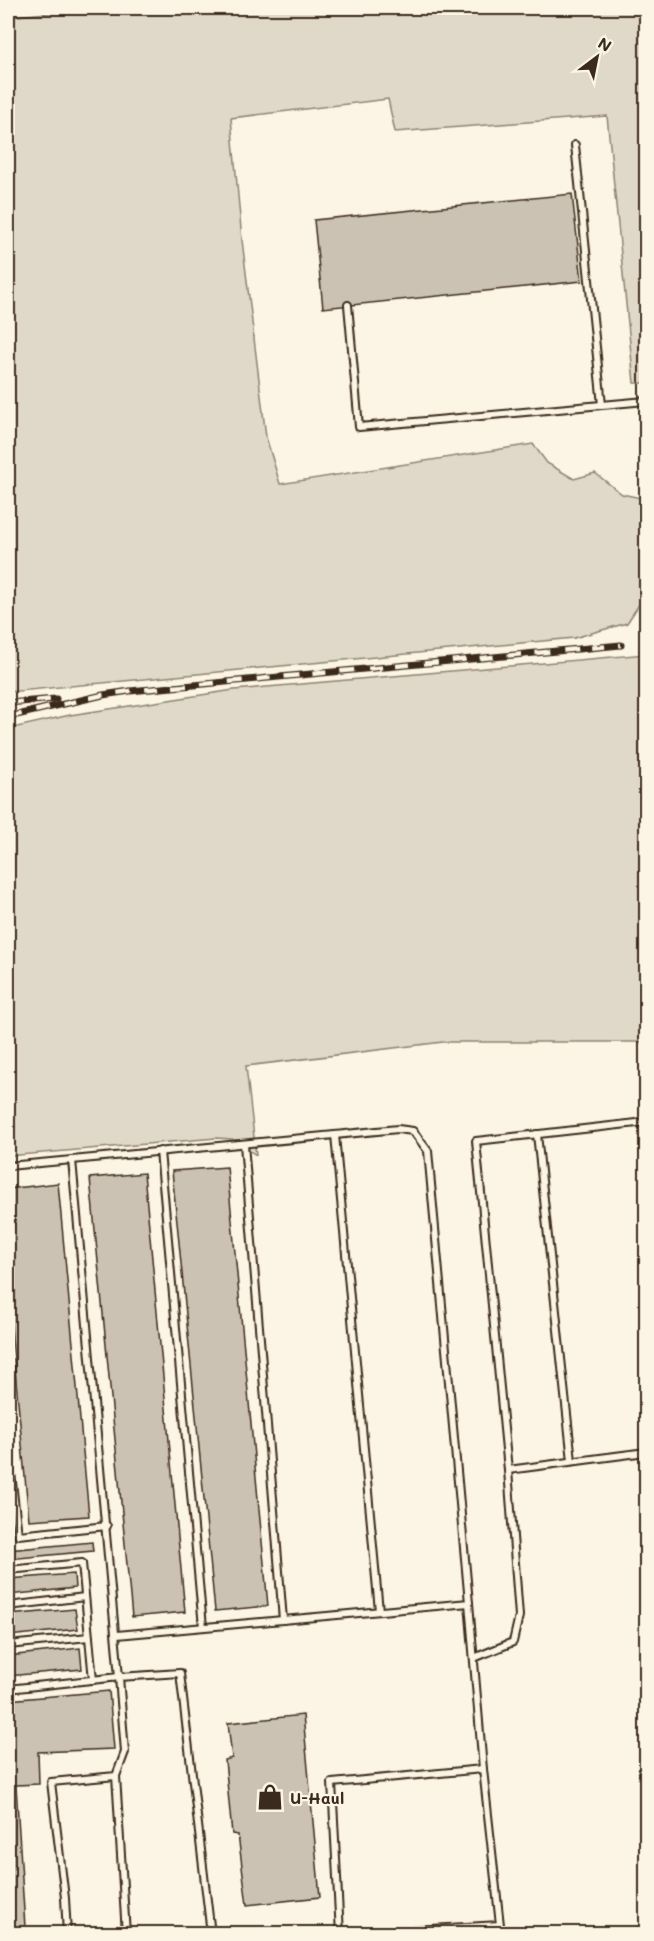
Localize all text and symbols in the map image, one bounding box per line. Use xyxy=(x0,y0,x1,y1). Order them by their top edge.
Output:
north arrow xyxy=(567,27,627,87)
text: N xyxy=(594,32,616,56)
shop icon: U-Haul xyxy=(255,1782,285,1812)
place label: U-Haul xyxy=(290,1787,344,1808)

